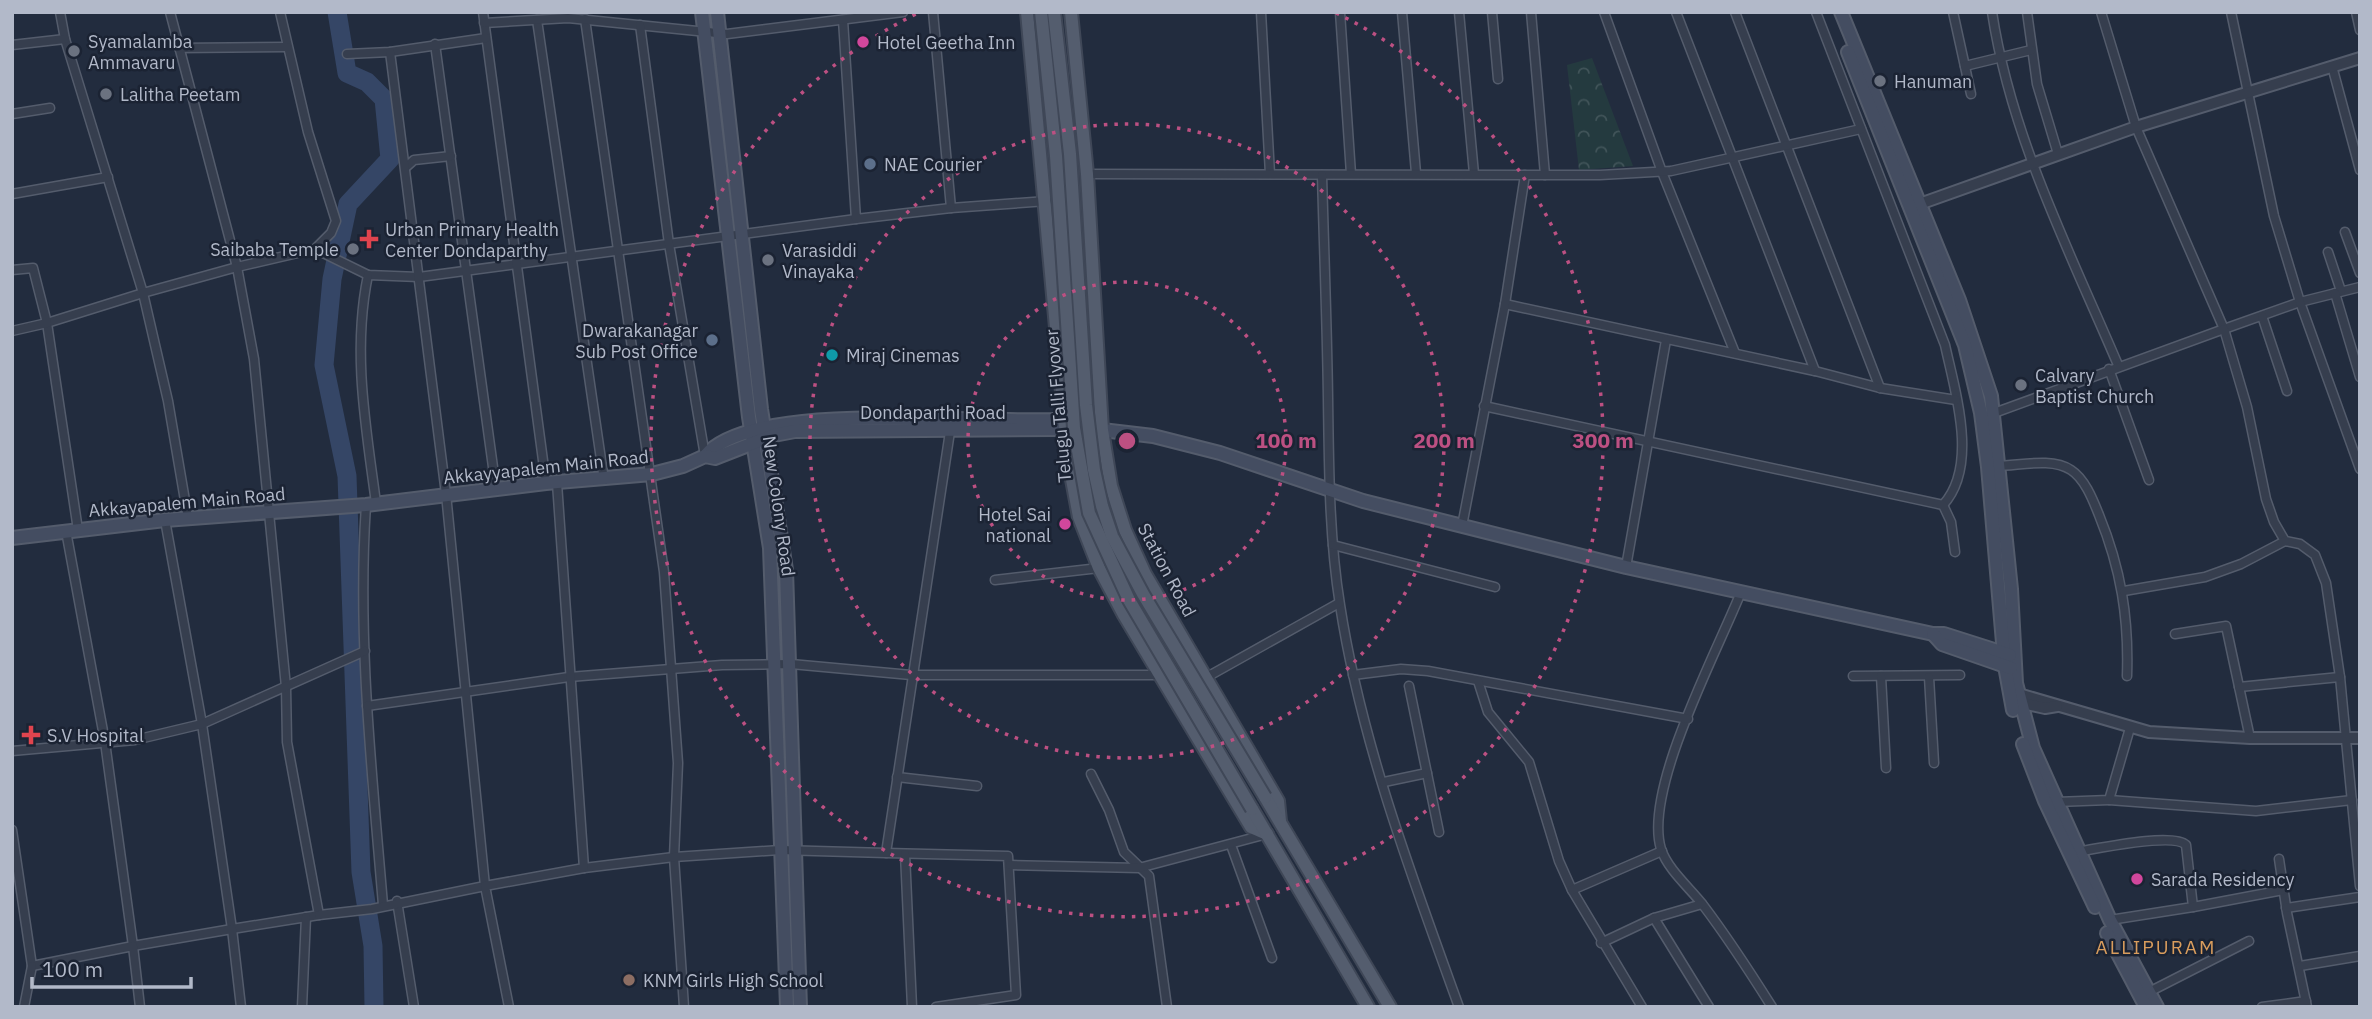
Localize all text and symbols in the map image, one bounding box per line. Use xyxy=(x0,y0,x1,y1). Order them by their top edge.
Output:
place label: Syamalamba Ammavaru xyxy=(88,30,193,74)
place label: Hotel Geetha Inn xyxy=(877,31,1015,54)
marker: Hotel Geetha Inn xyxy=(855,34,871,50)
marker: Syamalamba Ammavaru xyxy=(66,43,82,59)
place label: Hanuman xyxy=(1894,70,1972,93)
marker: Hanuman xyxy=(1872,73,1888,89)
place label: Lalitha Peetam xyxy=(120,83,240,106)
marker: Lalitha Peetam xyxy=(98,86,114,102)
place label: NAE Courier xyxy=(884,153,982,176)
marker: NAE Courier xyxy=(862,156,878,172)
place label: Urban Primary Health Center Dondaparthy xyxy=(385,218,559,262)
marker: Urban Primary Health Center Dondaparthy xyxy=(359,229,379,249)
place label: Saibaba Temple xyxy=(210,238,339,261)
place label: Varasiddi Vinayaka xyxy=(782,239,857,283)
marker: Saibaba Temple xyxy=(345,241,361,257)
marker: Varasiddi Vinayaka xyxy=(760,252,776,268)
place label: Dwarakanagar Sub Post Office xyxy=(575,319,698,363)
street label: Telugu Talli Flyover xyxy=(1040,328,1076,484)
marker: Dwarakanagar Sub Post Office xyxy=(704,332,720,348)
place label: Miraj Cinemas xyxy=(846,344,960,367)
marker: Miraj Cinemas xyxy=(824,347,840,363)
place label: Calvary Baptist Church xyxy=(2035,364,2154,408)
marker: Calvary Baptist Church xyxy=(2013,377,2029,393)
street label: Dondaparthi Road xyxy=(860,401,1006,424)
text: 100 m xyxy=(1255,426,1317,454)
text: 200 m xyxy=(1413,426,1475,454)
text: 300 m xyxy=(1572,426,1634,454)
centre of rings xyxy=(1115,429,1139,453)
street label: New Colony Road xyxy=(758,434,800,578)
street label: Akkayyapalem Main Road xyxy=(442,445,650,489)
street label: Akkayapalem Main Road xyxy=(88,482,286,522)
place label: Hotel Sai national xyxy=(978,503,1051,547)
marker: Hotel Sai national xyxy=(1057,516,1073,532)
street label: Station Road xyxy=(1133,519,1201,621)
place label: S.V Hospital xyxy=(47,724,144,747)
marker: S.V Hospital xyxy=(21,725,41,745)
place label: Sarada Residency xyxy=(2151,868,2295,891)
marker: Sarada Residency xyxy=(2129,871,2145,887)
district label: ALLIPURAM xyxy=(2096,935,2216,959)
scale bar xyxy=(32,946,191,990)
text: 100 m xyxy=(42,955,103,983)
place label: KNM Girls High School xyxy=(643,969,824,992)
marker: KNM Girls High School xyxy=(621,972,637,988)

